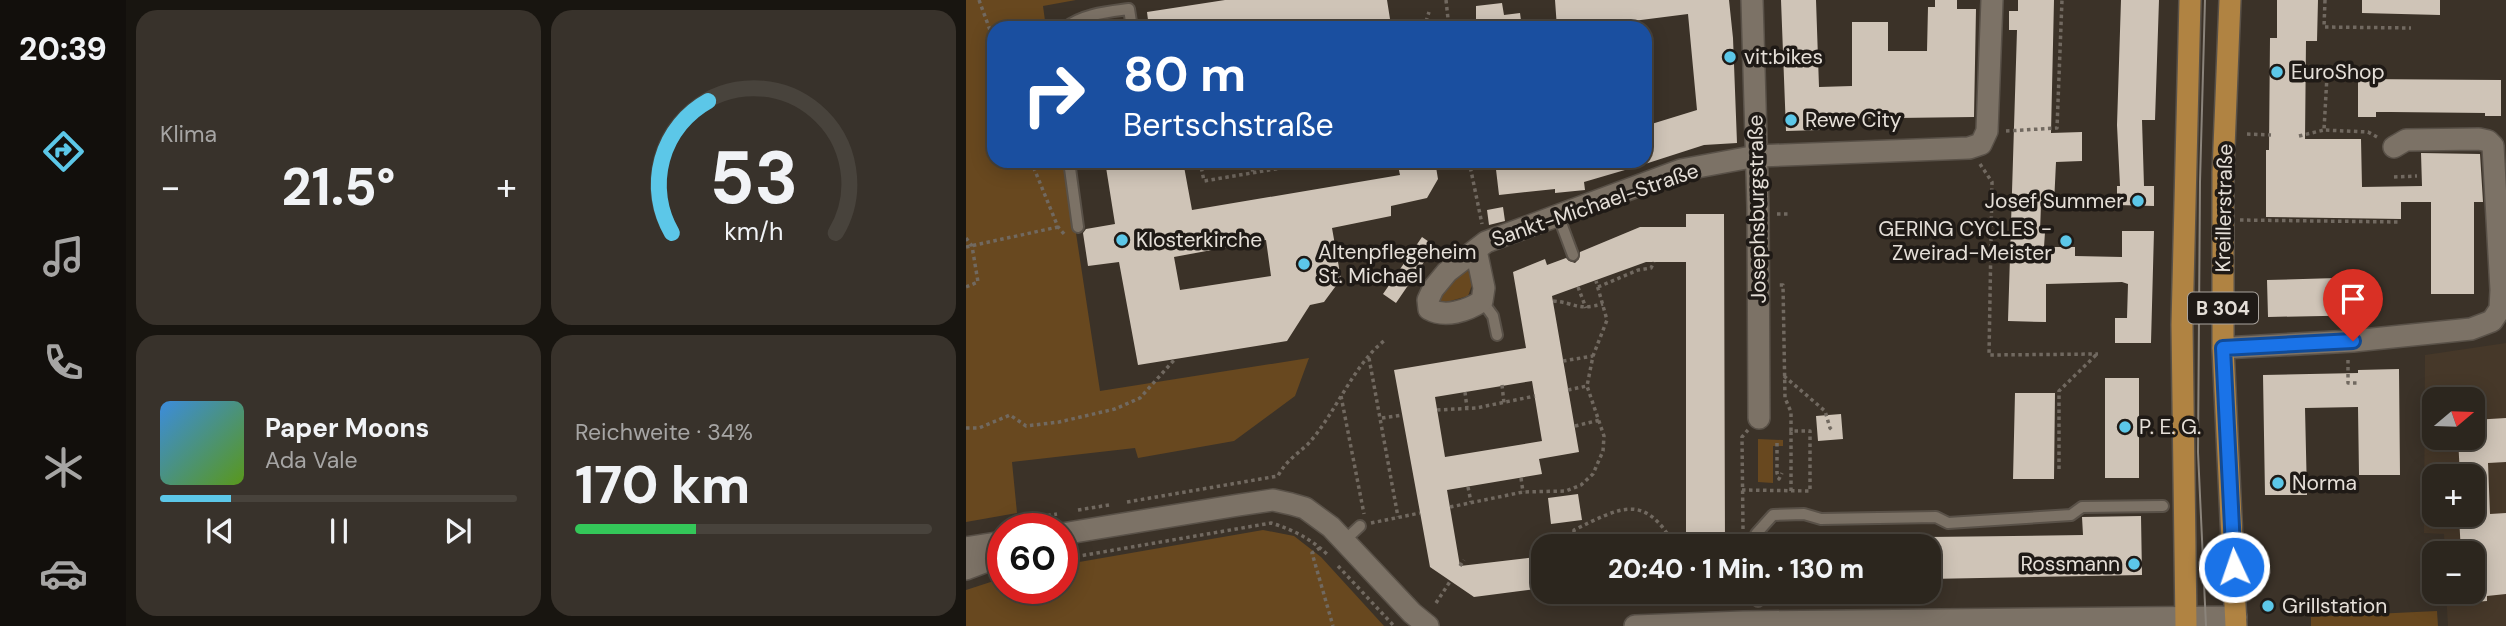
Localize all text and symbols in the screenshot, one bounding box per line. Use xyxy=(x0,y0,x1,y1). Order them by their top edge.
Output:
text: 20:39 xyxy=(19,28,107,70)
text: 80 m xyxy=(1123,42,1246,106)
place label: vit:bikes xyxy=(1744,43,1823,71)
icon: right xyxy=(1008,49,1099,140)
marker: vit:bikes xyxy=(1722,49,1738,65)
place label: EuroShop xyxy=(2291,58,2385,86)
marker: EuroShop xyxy=(2269,64,2285,80)
text: Bertschstraße xyxy=(1123,104,1334,146)
place label: Rewe City xyxy=(1805,106,1902,134)
marker: Rewe City xyxy=(1783,112,1799,128)
street label: Josephsburgstraße xyxy=(1741,114,1773,304)
text: Klima xyxy=(160,119,217,149)
icon: directions xyxy=(39,127,88,176)
text: 53 xyxy=(709,132,798,227)
street label: Kreillerstraße xyxy=(2209,143,2239,273)
text: 21.5° xyxy=(281,153,396,221)
street label: Sankt-Michael-Straße xyxy=(1488,156,1702,254)
text: − xyxy=(160,162,181,212)
text: + xyxy=(496,162,517,212)
place label: Josef Summer xyxy=(1984,187,2124,215)
marker: Josef Summer xyxy=(2130,193,2146,209)
text: km/h xyxy=(724,215,783,248)
place label: GERING CYCLES - Zweirad-Meister xyxy=(1878,215,2052,267)
place label: Klosterkirche xyxy=(1136,226,1262,254)
icon: music xyxy=(39,232,88,281)
marker: Klosterkirche xyxy=(1114,232,1130,248)
marker: GERING CYCLES - Zweirad-Meister xyxy=(2058,233,2074,249)
place label: Altenpflegeheim St. Michael xyxy=(1318,238,1476,290)
marker: Altenpflegeheim St. Michael xyxy=(1296,256,1312,272)
pin xyxy=(2323,269,2383,341)
icon: arrive xyxy=(2334,280,2372,318)
road number: B 304 xyxy=(2188,292,2258,324)
icon: phone xyxy=(39,338,88,387)
north arrow xyxy=(2422,387,2485,450)
map controls xyxy=(2422,387,2485,604)
text: Paper Moons xyxy=(265,411,429,445)
place label: P. E. G. xyxy=(2139,413,2201,441)
text: Reichweite · 34% xyxy=(575,417,753,447)
marker: P. E. G. xyxy=(2117,419,2133,435)
icon: climate xyxy=(39,443,88,492)
text: Ada Vale xyxy=(265,445,358,475)
text: 170 km xyxy=(575,451,750,519)
button: + xyxy=(2422,464,2485,527)
place label: Norma xyxy=(2292,469,2357,497)
marker: Norma xyxy=(2270,475,2286,491)
icon: previous xyxy=(201,512,239,550)
icon: pause xyxy=(320,512,358,550)
icon: next xyxy=(439,512,477,550)
speed limit sign: 60 xyxy=(987,513,1078,604)
position arrow xyxy=(2197,530,2271,604)
button: − xyxy=(2422,541,2485,604)
icon: car xyxy=(39,549,88,598)
place label: Rossmann xyxy=(2020,550,2120,578)
text: 20:40 · 1 Min. · 130 m xyxy=(1608,552,1864,586)
marker: Rossmann xyxy=(2126,556,2142,572)
place label: Grillstation xyxy=(2282,592,2387,620)
marker: Grillstation xyxy=(2260,598,2276,614)

